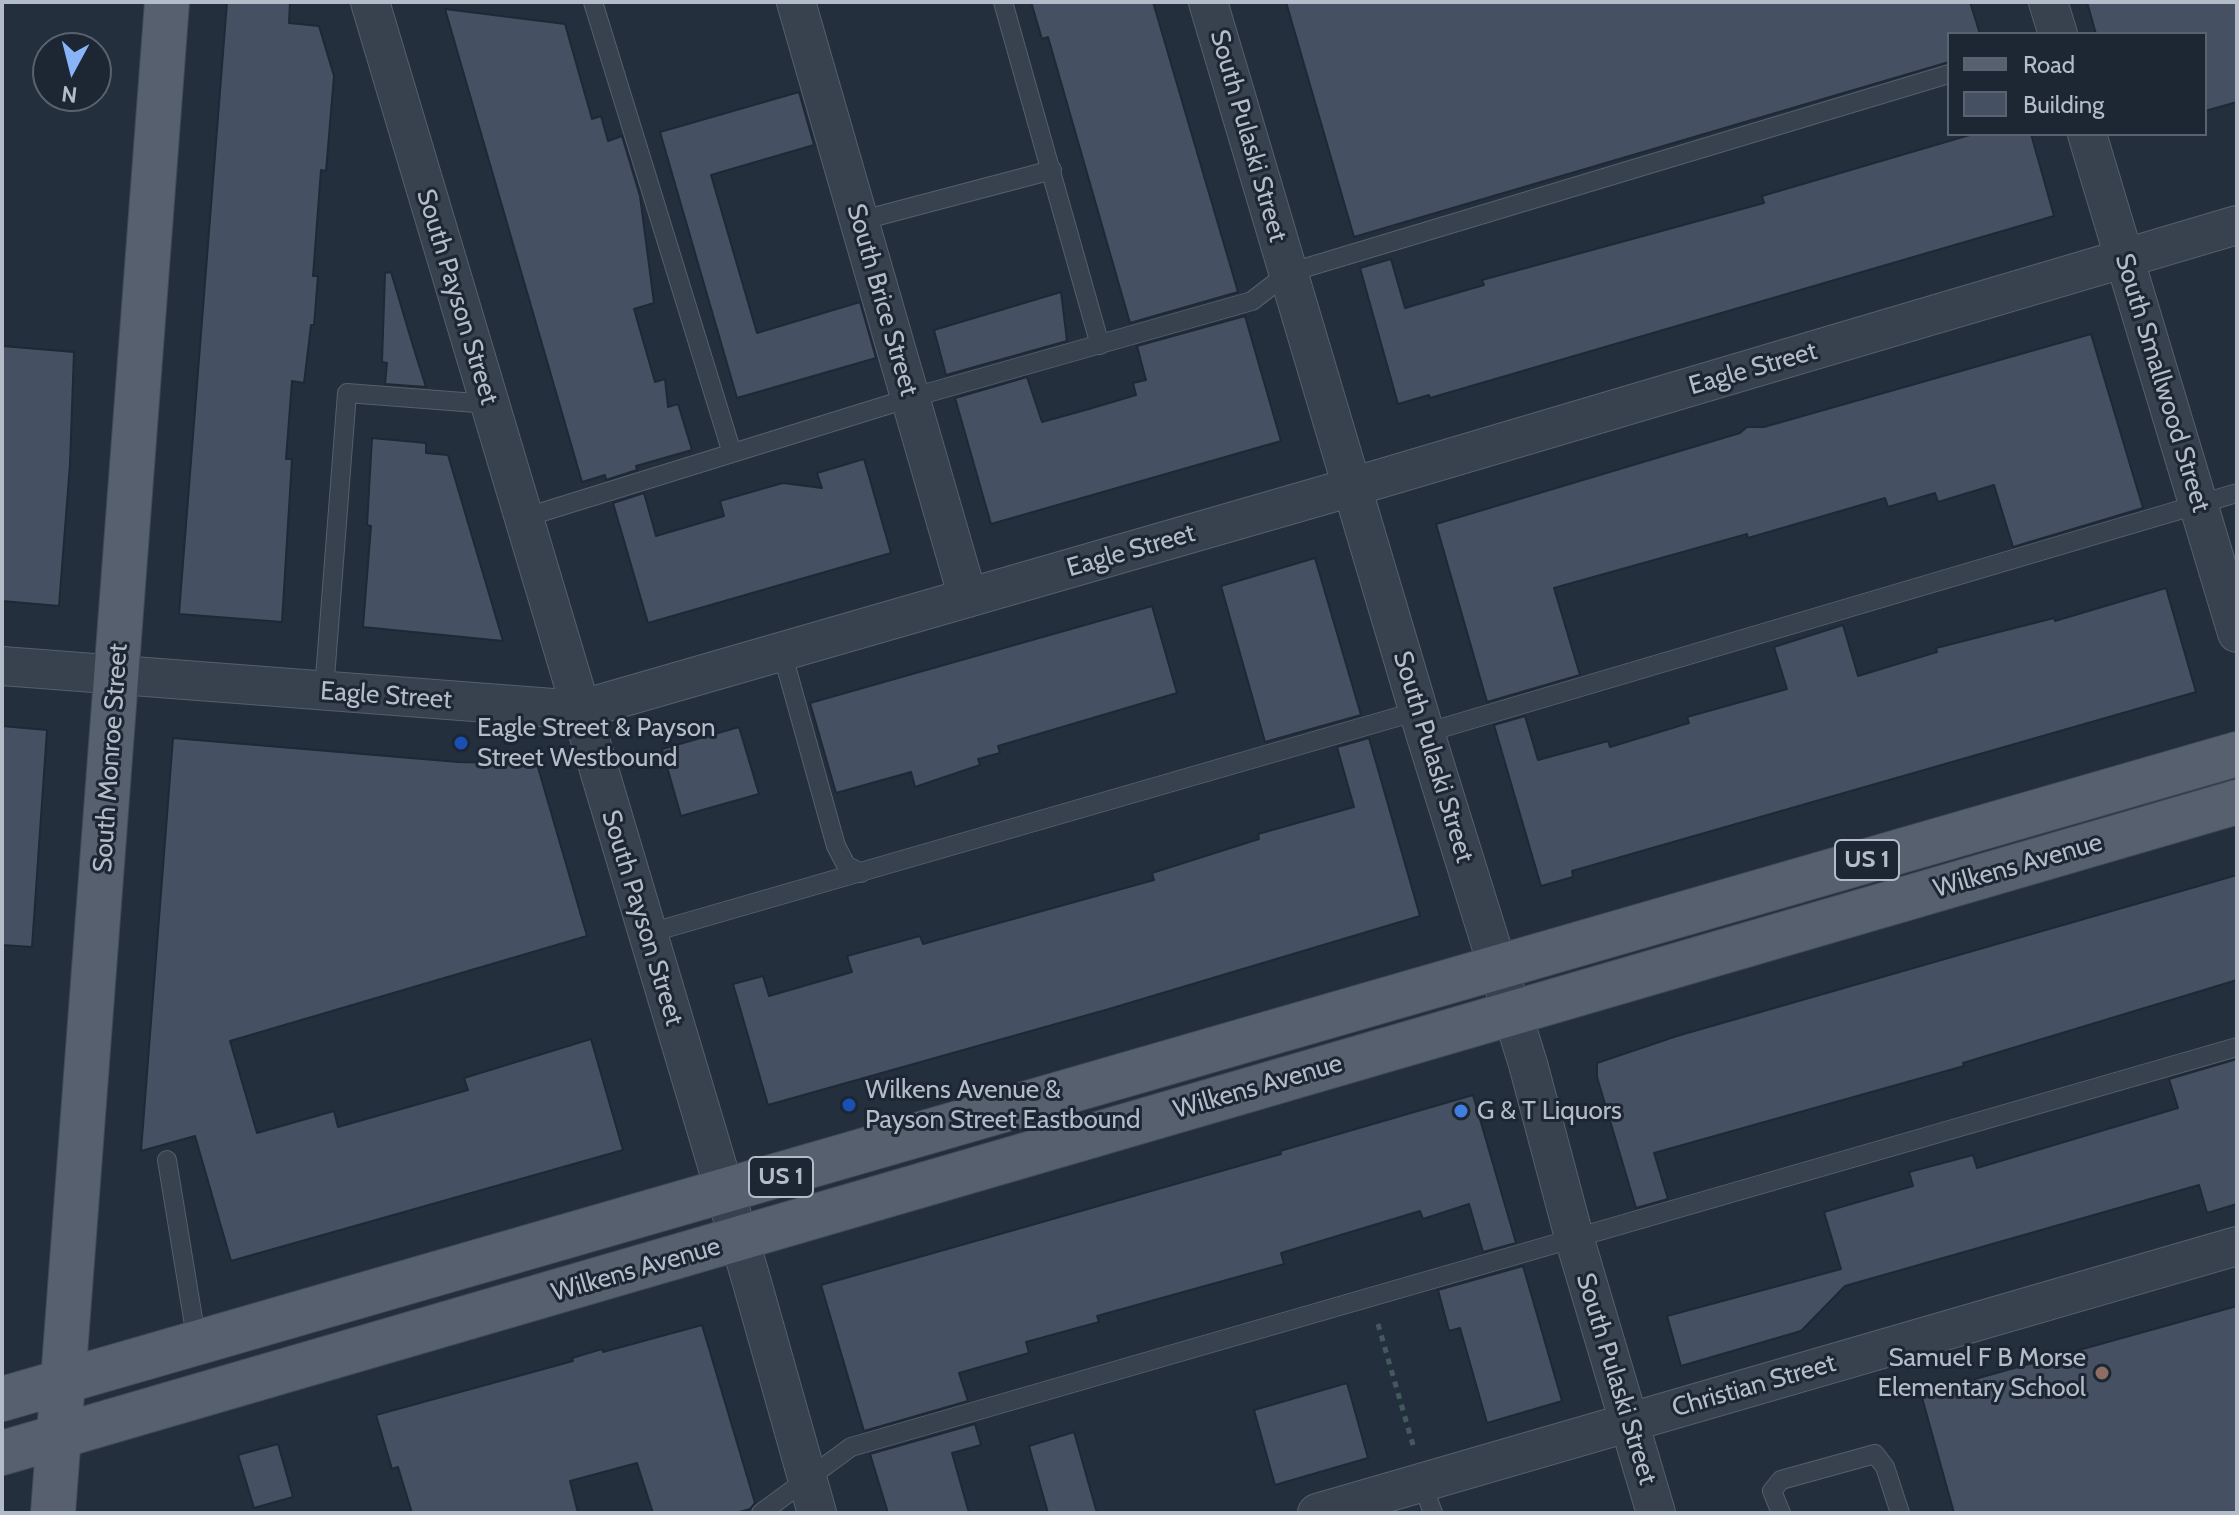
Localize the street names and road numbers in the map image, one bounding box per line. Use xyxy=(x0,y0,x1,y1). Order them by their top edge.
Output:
street label: South Pulaski Street xyxy=(1203,26,1293,246)
street label: South Payson Street xyxy=(409,186,505,408)
street label: South Brice Street xyxy=(840,200,924,400)
street label: South Smallwood Street xyxy=(2108,250,2216,516)
street label: Eagle Street xyxy=(1685,336,1821,402)
street label: Eagle Street xyxy=(1063,518,1199,584)
street label: South Monroe Street xyxy=(87,642,135,874)
street label: South Pulaski Street xyxy=(1386,648,1480,866)
street label: Eagle Street xyxy=(319,676,453,716)
street label: South Payson Street xyxy=(594,807,690,1029)
street label: Wilkens Avenue xyxy=(1930,827,2106,905)
road number: US 1 xyxy=(1835,840,1899,880)
street label: Wilkens Avenue xyxy=(1170,1048,1346,1126)
road number: US 1 xyxy=(749,1157,813,1197)
street label: Wilkens Avenue xyxy=(548,1231,724,1309)
street label: South Pulaski Street xyxy=(1569,1270,1663,1488)
street label: Christian Street xyxy=(1669,1348,1839,1424)

